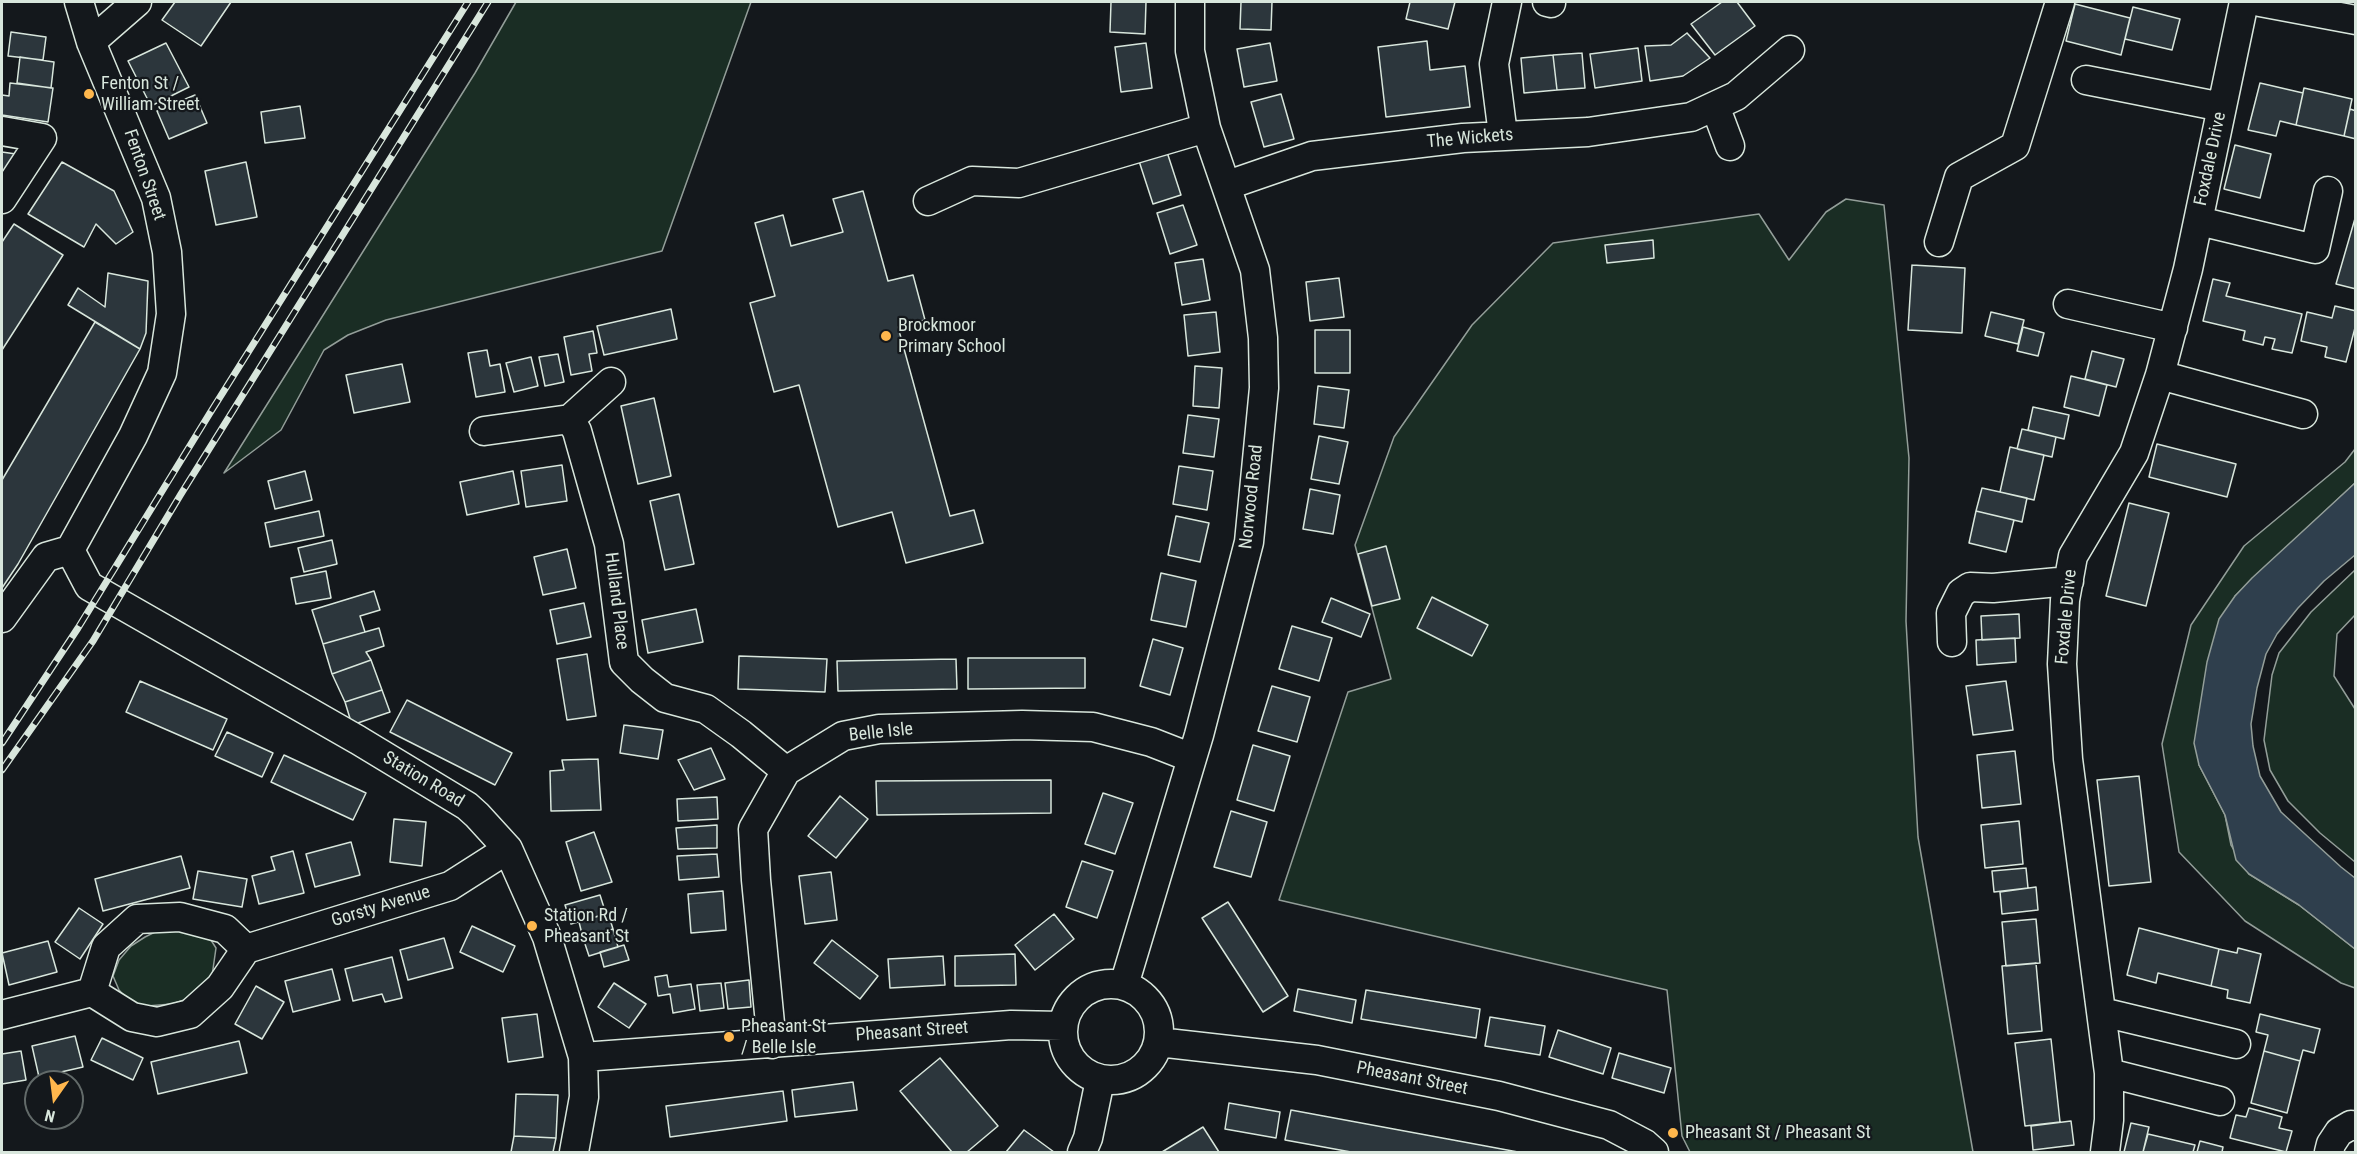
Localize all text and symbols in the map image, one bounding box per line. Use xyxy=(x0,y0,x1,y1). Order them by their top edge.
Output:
place label: Fenton St / William Street xyxy=(101,73,200,116)
marker: Fenton St / William Street xyxy=(82,87,96,101)
street label: Foxdale Drive xyxy=(2191,110,2231,208)
street label: The Wickets xyxy=(1426,124,1514,154)
street label: Fenton Street xyxy=(118,127,170,223)
place label: Brockmoor Primary School xyxy=(898,315,1006,358)
marker: Brockmoor Primary School xyxy=(879,329,893,343)
street label: Norwood Road xyxy=(1236,444,1268,550)
street label: Hulland Place xyxy=(599,551,633,651)
street label: Foxdale Drive xyxy=(2052,569,2082,665)
street label: Belle Isle xyxy=(848,719,914,747)
street label: Station Road xyxy=(379,747,467,813)
street label: Gorsty Avenue xyxy=(329,882,433,932)
place label: Station Rd / Pheasant St xyxy=(544,905,629,948)
marker: Station Rd / Pheasant St xyxy=(525,919,539,933)
place label: Pheasant St / Belle Isle xyxy=(741,1016,826,1058)
street label: Pheasant Street xyxy=(855,1017,969,1047)
marker: Pheasant St / Belle Isle xyxy=(722,1030,736,1044)
street label: Pheasant Street xyxy=(1355,1058,1469,1100)
north arrow xyxy=(24,1070,84,1130)
text: N xyxy=(43,1106,57,1126)
place label: Pheasant St / Pheasant St xyxy=(1685,1122,1871,1144)
marker: Pheasant St / Pheasant St xyxy=(1666,1126,1680,1140)

